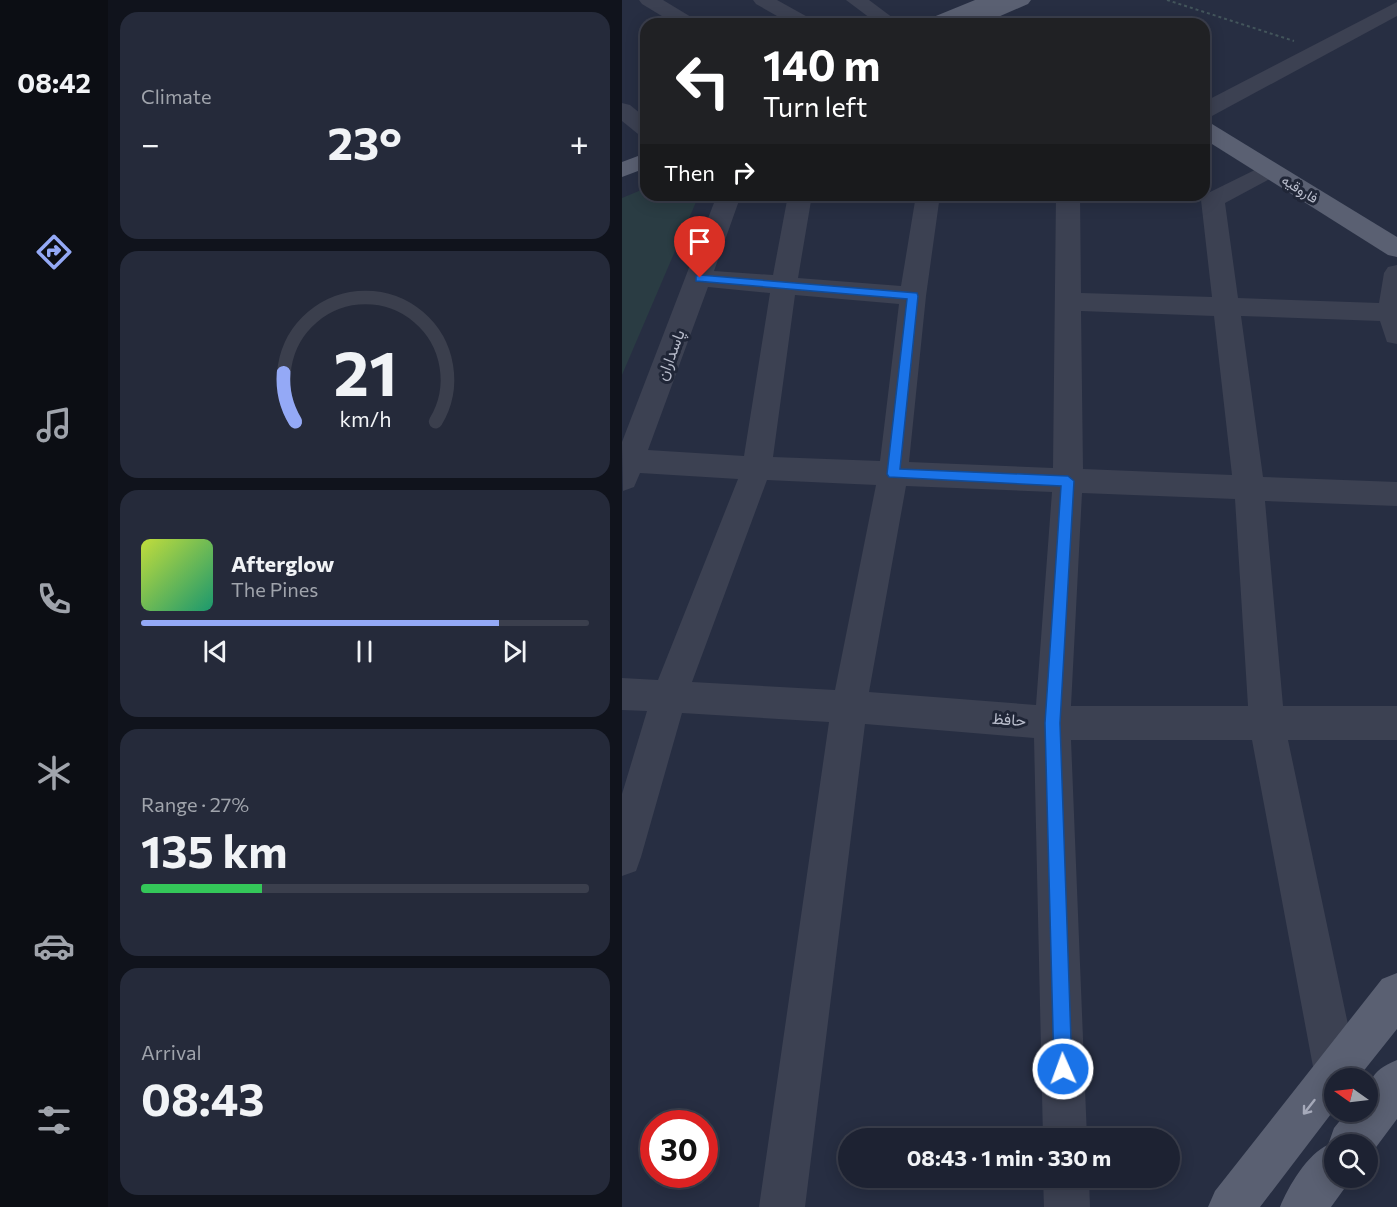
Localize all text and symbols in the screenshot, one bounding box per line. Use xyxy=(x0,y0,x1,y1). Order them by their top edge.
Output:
text: 140 m xyxy=(763,38,880,90)
icon: left xyxy=(664,42,742,120)
text: 08:42 xyxy=(17,66,91,99)
text: Climate xyxy=(141,84,211,108)
text: Turn left xyxy=(763,90,867,123)
text: 23° xyxy=(328,114,402,169)
text: − xyxy=(141,122,160,163)
text: + xyxy=(570,122,589,163)
icon: right xyxy=(727,156,760,189)
text: Then xyxy=(664,159,715,186)
street label: فاروقیه xyxy=(1278,171,1322,207)
pin xyxy=(674,216,725,278)
icon: arrive xyxy=(683,225,716,258)
icon: directions xyxy=(33,231,75,273)
street label: پاسداران xyxy=(651,327,691,384)
text: 21 xyxy=(333,333,397,409)
icon: music xyxy=(33,404,75,446)
text: km/h xyxy=(339,405,391,431)
text: Afterglow xyxy=(231,550,334,577)
text: The Pines xyxy=(231,577,318,601)
icon: phone xyxy=(33,578,75,620)
icon: previous xyxy=(199,635,232,668)
icon: pause xyxy=(348,635,381,668)
icon: next xyxy=(498,635,531,668)
street label: حافظ xyxy=(991,708,1027,729)
icon: climate xyxy=(33,752,75,794)
text: Range · 27% xyxy=(141,792,249,816)
text: 135 km xyxy=(141,822,288,877)
icon: car xyxy=(33,925,75,967)
position arrow xyxy=(1031,1037,1095,1101)
text: Arrival xyxy=(141,1040,202,1064)
north arrow xyxy=(1324,1068,1378,1122)
map controls xyxy=(1324,1068,1378,1188)
text: 08:43 xyxy=(141,1070,264,1125)
one-way arrow xyxy=(1303,1098,1316,1114)
icon: filters xyxy=(33,1099,75,1141)
speed limit sign: 30 xyxy=(640,1110,718,1188)
button: search xyxy=(1324,1134,1378,1188)
text: 08:43 · 1 min · 330 m xyxy=(907,1144,1111,1171)

